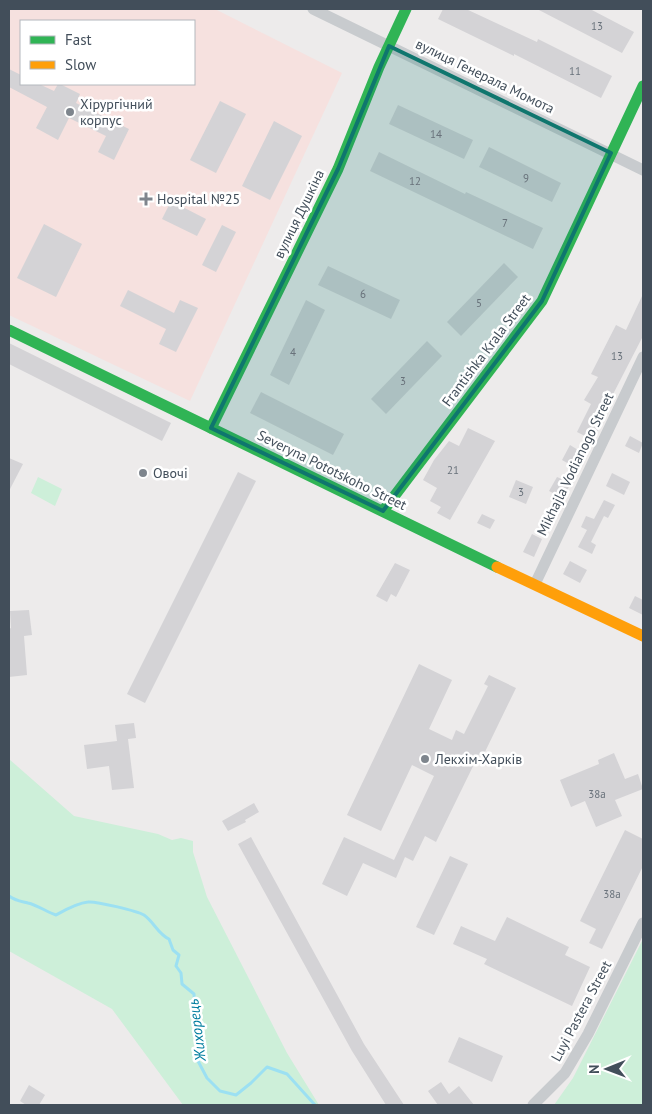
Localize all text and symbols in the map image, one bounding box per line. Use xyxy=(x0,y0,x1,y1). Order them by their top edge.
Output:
house number: 13 xyxy=(591,19,603,33)
legend xyxy=(20,20,195,85)
text: Fast xyxy=(65,30,92,49)
street label: вулиця Генерала Момота xyxy=(413,35,557,117)
text: Slow xyxy=(65,55,96,74)
house number: 11 xyxy=(569,64,581,78)
place label: Хірургічний корпус xyxy=(80,95,153,129)
marker: Хірургічний корпус xyxy=(64,106,76,118)
house number: 14 xyxy=(430,127,442,141)
street label: вулиця Душкіна xyxy=(270,167,328,261)
house number: 9 xyxy=(523,171,529,185)
house number: 12 xyxy=(409,174,421,188)
place label: Hospital №25 xyxy=(157,190,240,208)
marker: Hospital №25 xyxy=(139,192,153,206)
house number: 7 xyxy=(502,216,508,230)
house number: 6 xyxy=(360,287,366,301)
street label: Frantishka Krala Street xyxy=(438,290,534,410)
house number: 5 xyxy=(476,296,482,310)
house number: 4 xyxy=(290,345,296,359)
house number: 13 xyxy=(611,349,623,363)
house number: 3 xyxy=(400,374,406,388)
street label: Mikhajla Vodianogo Street xyxy=(533,389,618,538)
street label: Severyna Pototskoho Street xyxy=(254,426,410,514)
house number: 21 xyxy=(447,463,459,477)
place label: Овочі xyxy=(153,464,188,482)
marker: Овочі xyxy=(137,467,149,479)
house number: 3 xyxy=(518,485,524,499)
place label: Лекхім-Харків xyxy=(434,750,522,768)
marker: Лекхім-Харків xyxy=(419,753,431,765)
house number: 38а xyxy=(588,787,606,801)
house number: 38а xyxy=(603,887,621,901)
street label: Luyi Pastera Street xyxy=(547,957,615,1064)
water label: Жихорець xyxy=(183,998,210,1063)
north arrow xyxy=(582,1044,632,1094)
text: N xyxy=(585,1064,603,1074)

